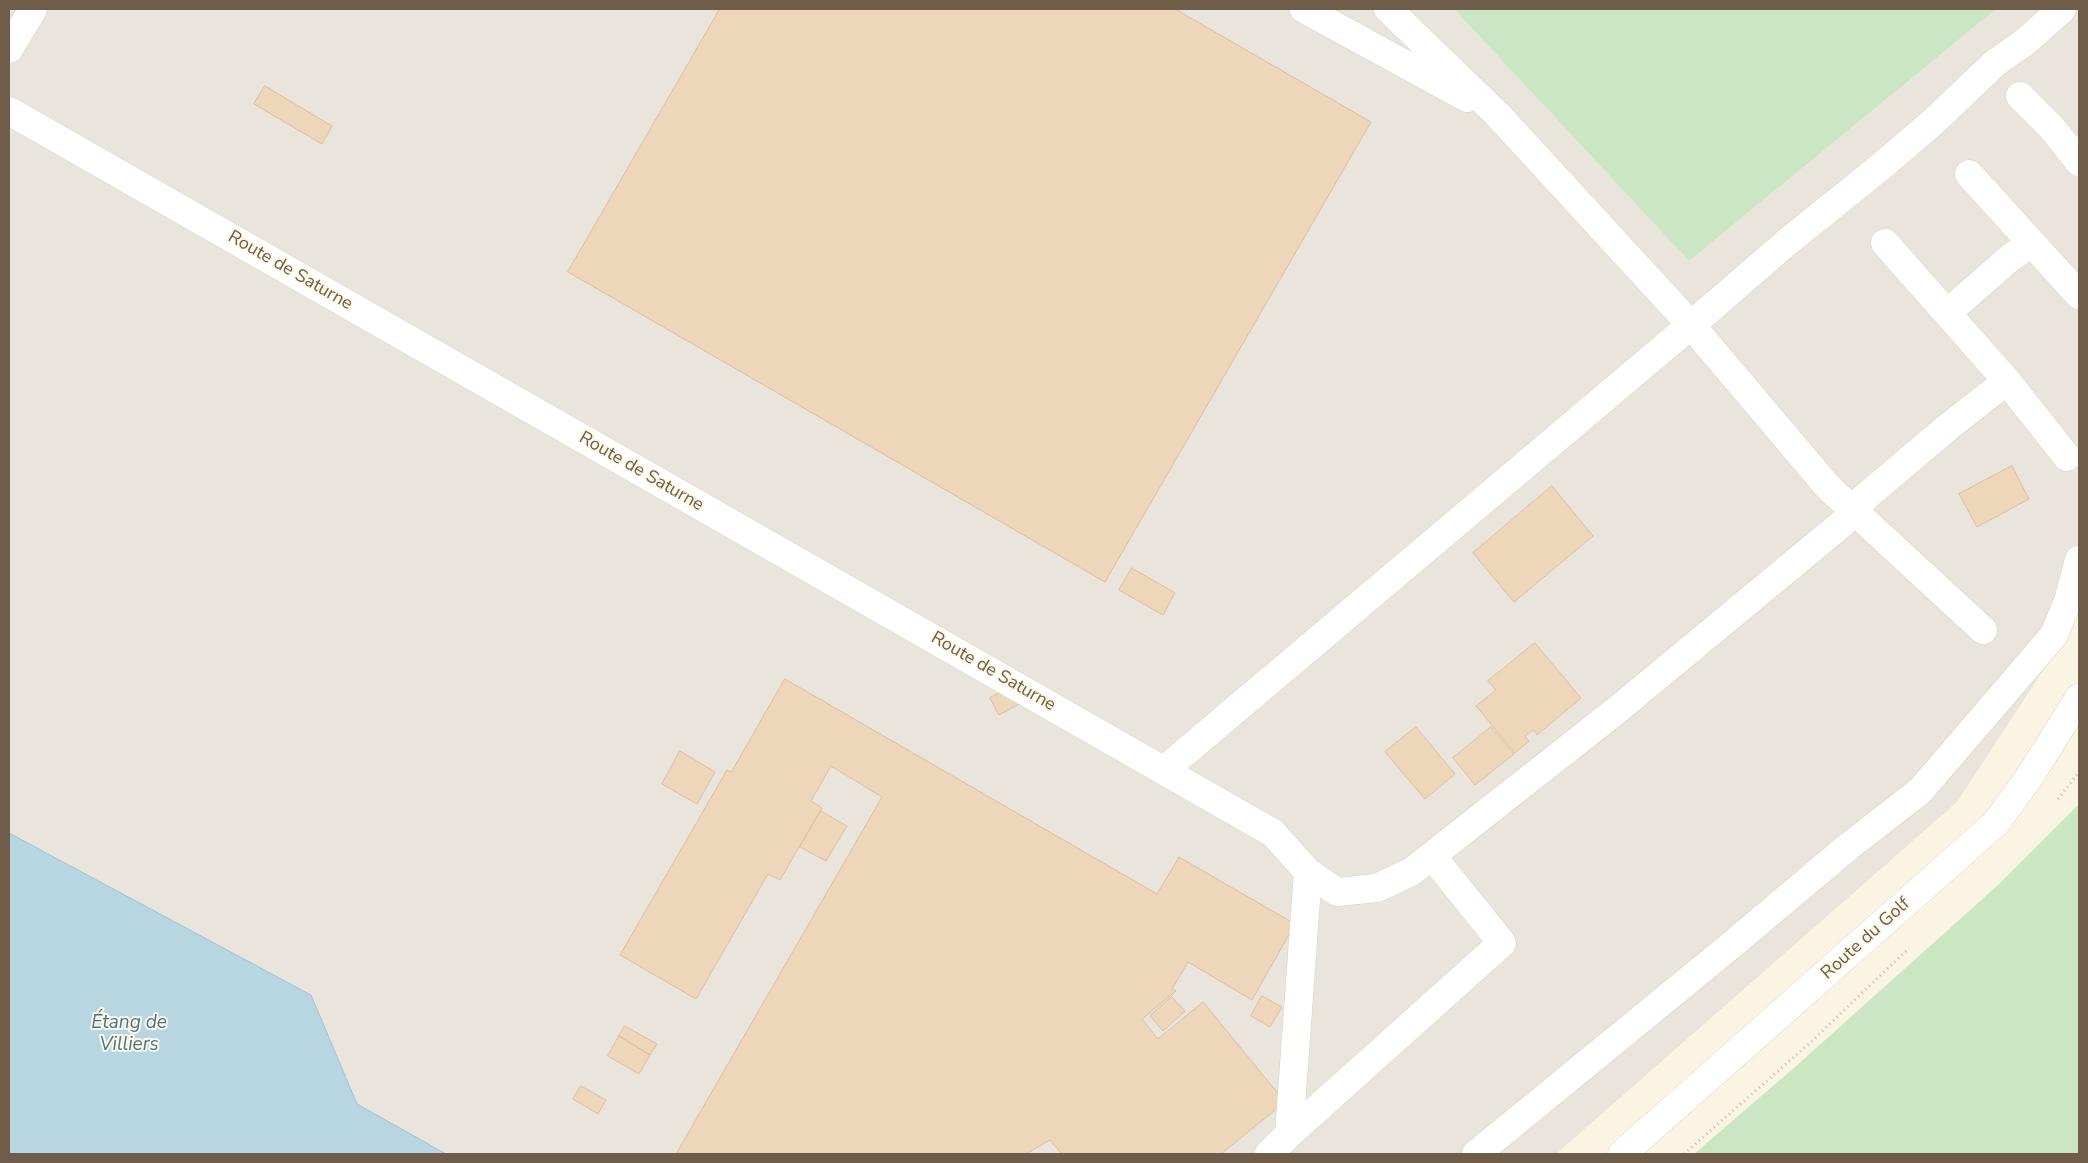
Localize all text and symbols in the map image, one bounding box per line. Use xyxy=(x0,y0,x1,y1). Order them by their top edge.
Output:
street label: Route de Saturne xyxy=(224,227,356,315)
street label: Route de Saturne xyxy=(575,428,707,516)
street label: Route de Saturne xyxy=(927,628,1059,716)
street label: Route du Golf xyxy=(1817,894,1915,984)
water label: Étang de Villiers xyxy=(91,1012,167,1056)

